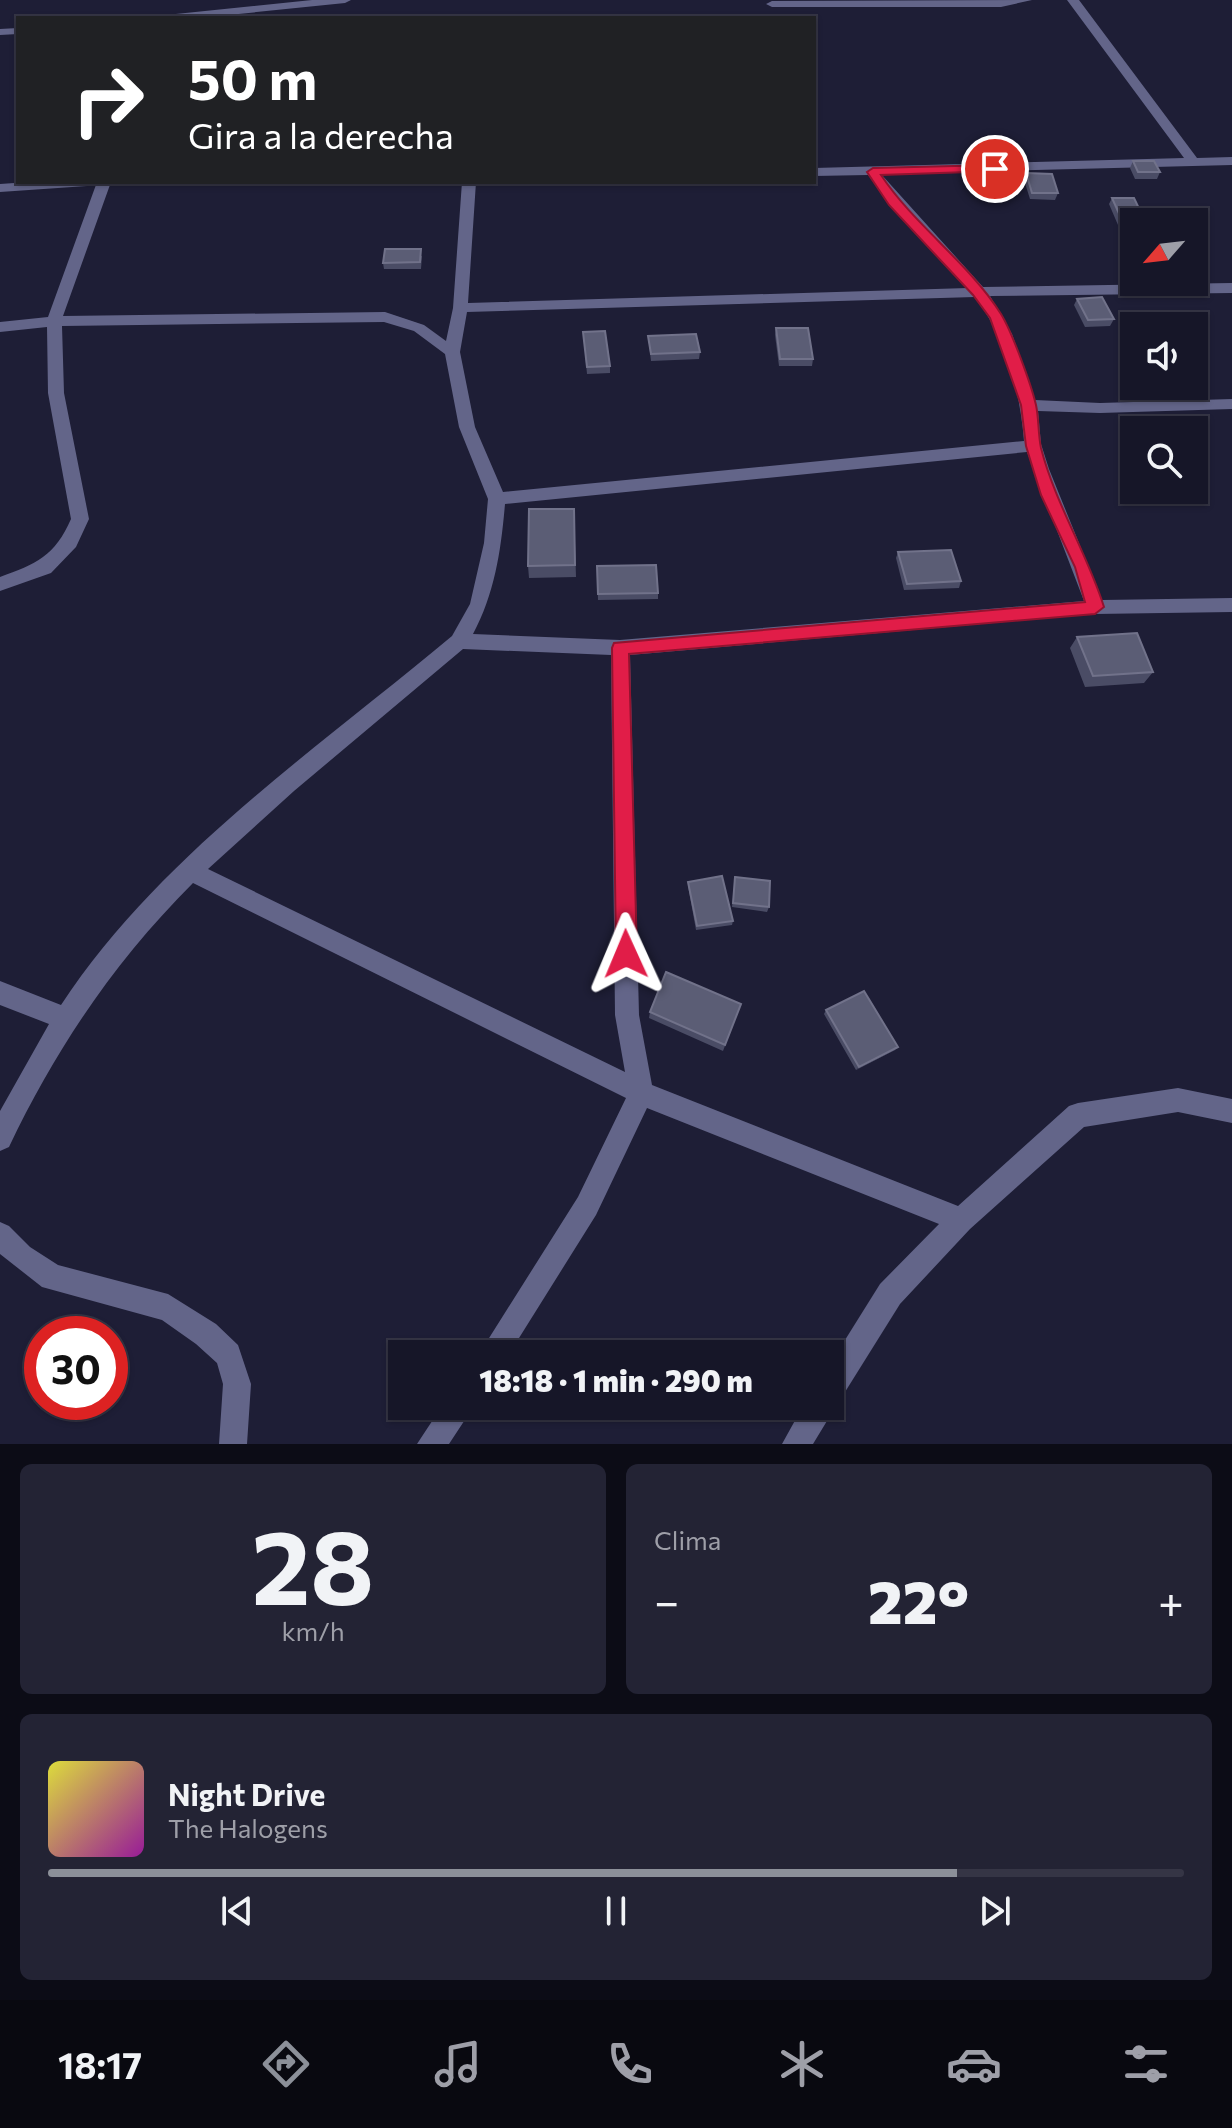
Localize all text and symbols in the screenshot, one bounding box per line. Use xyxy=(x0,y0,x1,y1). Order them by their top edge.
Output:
text: 50 m xyxy=(188,43,317,112)
icon: right xyxy=(56,48,160,152)
text: Gira a la derecha xyxy=(188,112,454,156)
pin xyxy=(961,135,1029,203)
icon: arrive xyxy=(973,147,1017,191)
north arrow xyxy=(1120,208,1208,296)
map controls xyxy=(1120,208,1208,504)
button: sound xyxy=(1120,312,1208,400)
button: search xyxy=(1120,416,1208,504)
position arrow xyxy=(584,912,668,996)
speed limit sign: 30 xyxy=(24,1316,128,1420)
text: 18:18 · 1 min · 290 m xyxy=(479,1361,753,1398)
text: 28 xyxy=(252,1499,374,1626)
text: Clima xyxy=(654,1524,721,1555)
text: 22° xyxy=(868,1563,969,1636)
text: − xyxy=(654,1573,679,1627)
text: + xyxy=(1158,1573,1184,1627)
text: km/h xyxy=(281,1615,345,1646)
text: Night Drive xyxy=(168,1775,325,1812)
text: The Halogens xyxy=(168,1812,328,1843)
icon: previous xyxy=(215,1889,259,1933)
icon: pause xyxy=(594,1889,638,1933)
icon: next xyxy=(973,1889,1017,1933)
icon: directions xyxy=(258,2036,314,2092)
icon: music xyxy=(430,2036,486,2092)
icon: phone xyxy=(602,2036,658,2092)
icon: climate xyxy=(774,2036,830,2092)
icon: car xyxy=(946,2036,1002,2092)
icon: filters xyxy=(1118,2036,1174,2092)
text: 18:17 xyxy=(58,2042,142,2086)

